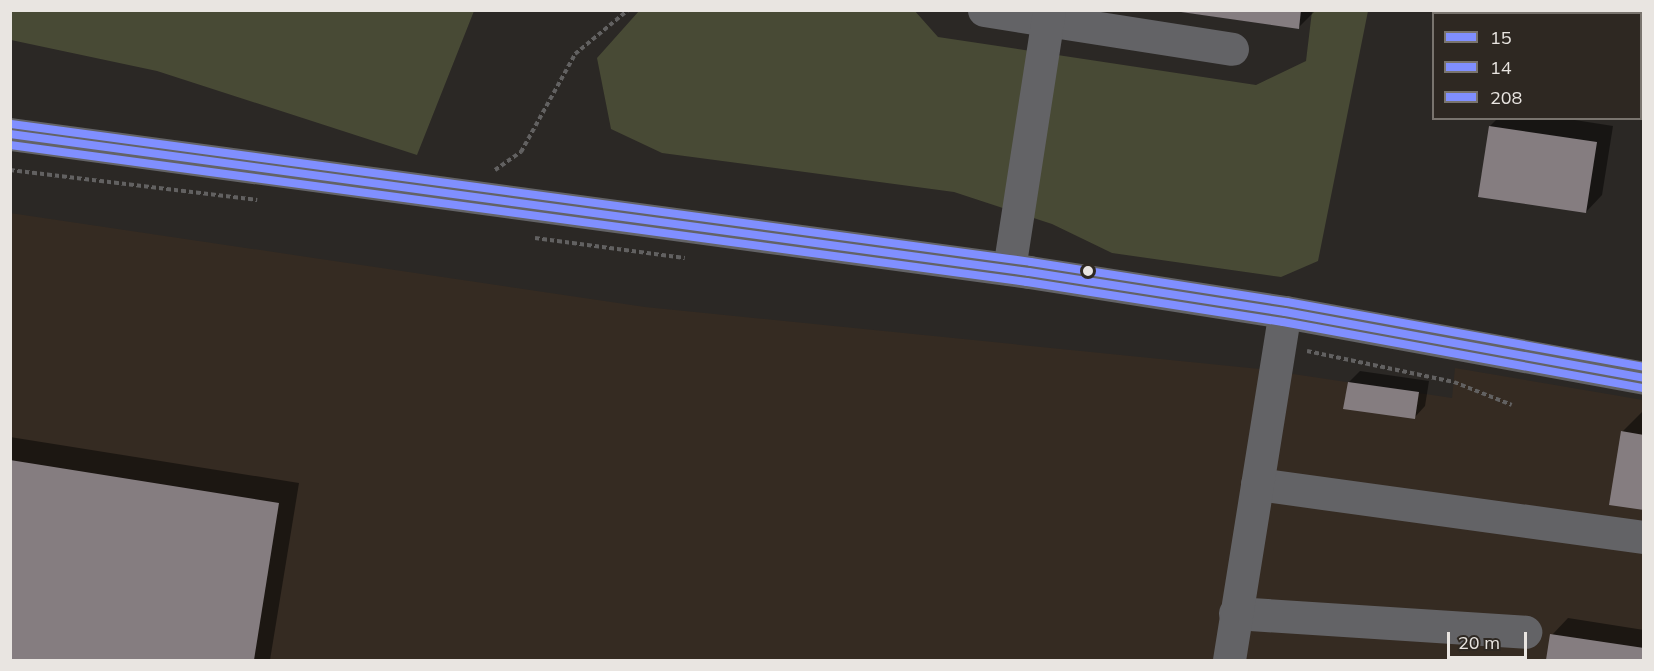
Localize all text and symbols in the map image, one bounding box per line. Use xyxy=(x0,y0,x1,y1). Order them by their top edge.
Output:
legend xyxy=(1432,12,1642,120)
text: 15 xyxy=(1490,26,1512,49)
text: 14 xyxy=(1490,56,1512,79)
text: 208 xyxy=(1490,86,1522,109)
unlabelled marker xyxy=(1082,265,1094,277)
scale bar xyxy=(1450,620,1530,658)
text: 20 m xyxy=(1458,631,1500,654)

